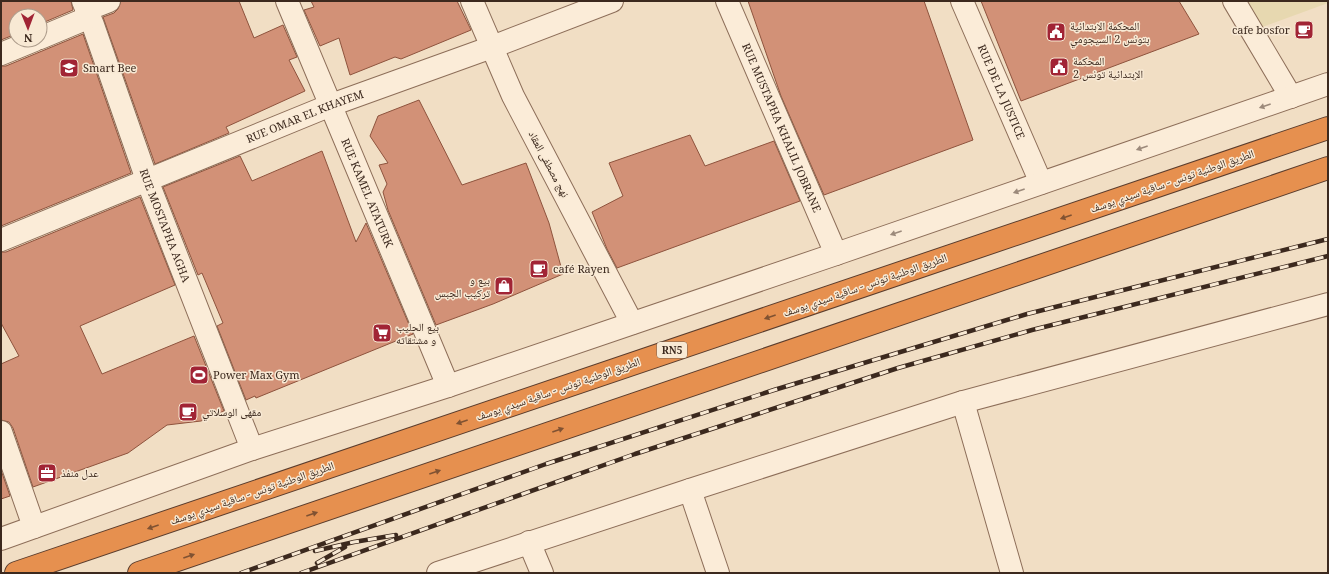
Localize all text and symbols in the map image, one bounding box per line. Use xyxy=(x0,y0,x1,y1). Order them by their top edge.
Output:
north arrow xyxy=(8,8,48,48)
place label: المحكمة الابتدائية بتونس 2 السيجومي xyxy=(1070,18,1150,48)
cafe icon: cafe bosfor xyxy=(1293,19,1315,41)
public building icon: المحكمة الابتدائية بتونس 2 السيجومي xyxy=(1045,21,1067,43)
place label: cafe bosfor xyxy=(1232,22,1291,37)
text: N xyxy=(23,31,33,46)
street label: RUE MUSTAPHA KHALIL JOBRANE xyxy=(739,41,825,215)
street label: RUE DE LA JUSTICE xyxy=(975,42,1029,142)
place label: المحكمة الإبتدائية تونس 2 xyxy=(1073,53,1143,81)
public building icon: المحكمة الإبتدائية تونس 2 xyxy=(1048,56,1070,78)
school or university icon: Smart Bee xyxy=(58,57,80,79)
place label: Smart Bee xyxy=(83,60,137,75)
street label: RUE OMAR EL KHAYEM xyxy=(244,86,365,146)
one-way arrow xyxy=(1258,103,1270,109)
street label: نهج مصطفى العقاد xyxy=(526,128,573,200)
street label: RUE KAMEL ATATURK xyxy=(338,136,397,250)
street label: الطريق الوطنية تونس - ساقية سيدي يوسف xyxy=(1088,145,1256,217)
one-way arrow xyxy=(1135,146,1147,152)
street label: RUE MOSTAPHA AGHA xyxy=(137,166,194,285)
one-way arrow xyxy=(1013,188,1025,194)
one-way arrow xyxy=(1059,214,1071,220)
one-way arrow xyxy=(890,230,902,236)
street label: الطريق الوطنية تونس - ساقية سيدي يوسف xyxy=(781,249,949,321)
cafe icon: café Rayen xyxy=(528,258,550,280)
place label: café Rayen xyxy=(553,261,610,276)
place label: بيع و تركيب الجبس xyxy=(435,272,491,300)
shop icon: بيع و تركيب الجبس xyxy=(493,275,515,297)
one-way arrow xyxy=(764,314,776,320)
place label: بيع الحليب و مشتقاته xyxy=(396,319,439,347)
supermarket icon: بيع الحليب و مشتقاته xyxy=(371,322,393,344)
road number: RN5 xyxy=(657,342,687,358)
street label: الطريق الوطنية تونس - ساقية سيدي يوسف xyxy=(474,353,642,425)
sports icon: Power Max Gym xyxy=(188,364,210,386)
place label: Power Max Gym xyxy=(213,367,300,382)
cafe icon: مقهى الوسلاتي xyxy=(177,401,199,423)
place label: مقهى الوسلاتي xyxy=(202,404,261,421)
one-way arrow xyxy=(455,419,467,425)
one-way arrow xyxy=(553,427,565,433)
street label: الطريق الوطنية تونس - ساقية سيدي يوسف xyxy=(168,457,336,529)
office icon: عدل منفذ xyxy=(36,462,58,484)
place label: عدل منفذ xyxy=(61,465,99,480)
one-way arrow xyxy=(430,469,442,475)
one-way arrow xyxy=(307,511,319,517)
one-way arrow xyxy=(146,524,158,530)
one-way arrow xyxy=(184,553,196,559)

